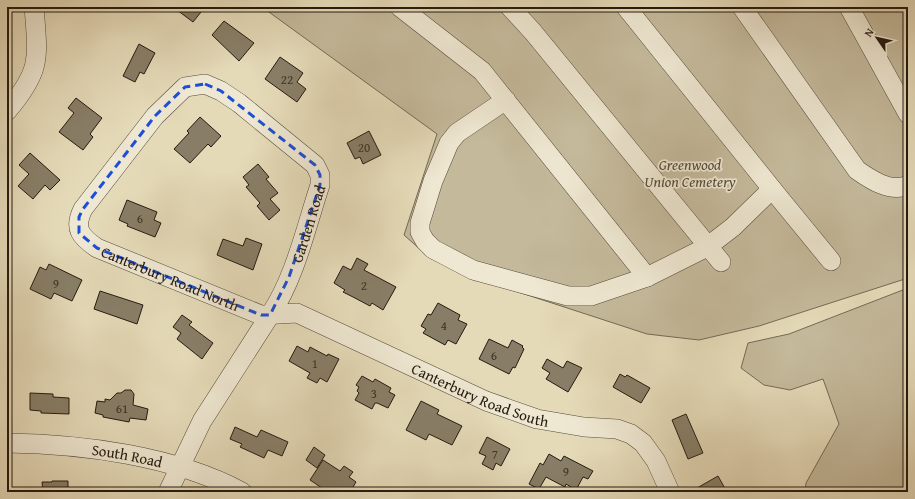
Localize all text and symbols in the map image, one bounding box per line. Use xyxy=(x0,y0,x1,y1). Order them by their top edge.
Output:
north arrow xyxy=(857,18,897,58)
text: N xyxy=(860,24,878,40)
house number: 22 xyxy=(281,70,293,89)
house number: 20 xyxy=(358,138,370,157)
park label: Greenwood Union Cemetery xyxy=(644,154,736,192)
street label: Garden Road xyxy=(286,182,330,265)
house number: 6 xyxy=(137,209,143,228)
street label: Canterbury Road North xyxy=(98,240,243,316)
house number: 9 xyxy=(53,274,59,293)
house number: 2 xyxy=(361,276,367,295)
house number: 4 xyxy=(441,316,447,335)
house number: 6 xyxy=(491,346,497,365)
house number: 1 xyxy=(312,354,318,373)
street label: Canterbury Road South xyxy=(408,357,551,431)
house number: 3 xyxy=(371,384,377,403)
house number: 61 xyxy=(116,399,128,418)
street label: South Road xyxy=(91,438,165,472)
house number: 7 xyxy=(492,445,498,464)
house number: 9 xyxy=(563,462,569,481)

